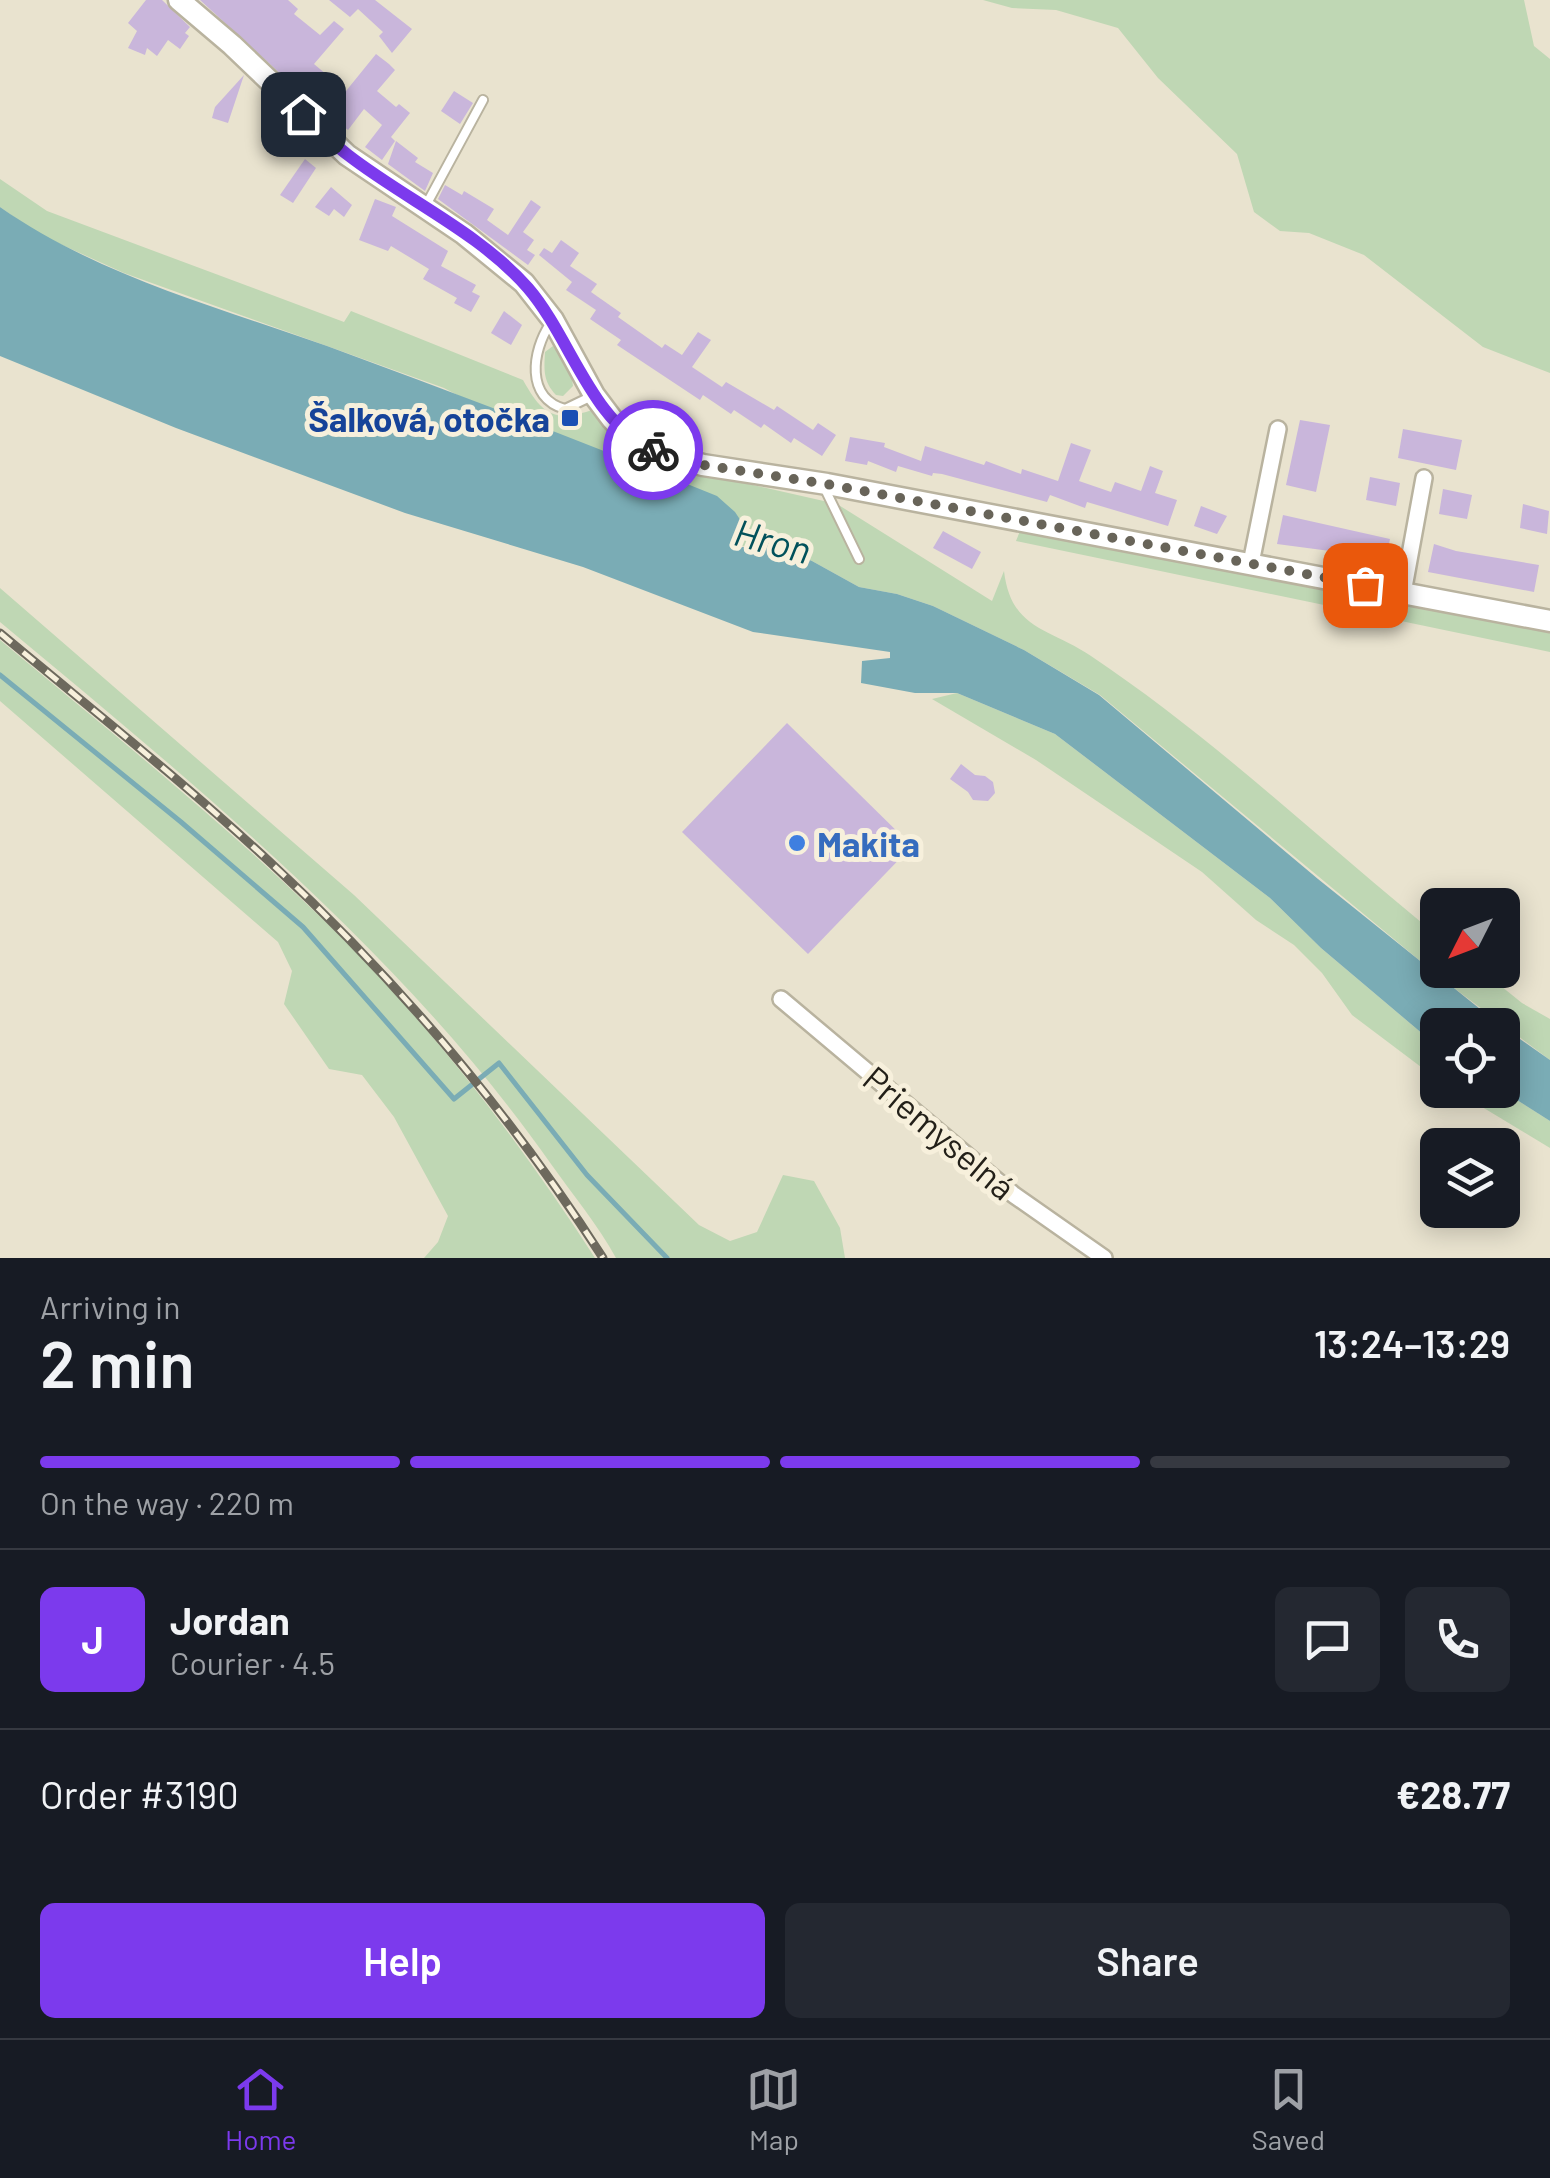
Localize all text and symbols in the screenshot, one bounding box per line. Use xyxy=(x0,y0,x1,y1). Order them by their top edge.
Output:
pin xyxy=(261,72,346,157)
icon: home xyxy=(276,87,331,142)
place label: Šalková, otočka xyxy=(308,397,550,439)
courier xyxy=(603,400,703,500)
marker: Šalková, otočka xyxy=(559,407,581,429)
icon: bike xyxy=(626,423,681,478)
water label: Hron xyxy=(730,508,816,572)
pin xyxy=(1323,543,1408,628)
icon: bag xyxy=(1338,558,1393,613)
place label: Makita xyxy=(817,822,920,864)
marker: Makita xyxy=(786,832,808,854)
north arrow xyxy=(1420,888,1520,988)
map controls xyxy=(1420,888,1520,1228)
button: locate xyxy=(1420,1008,1520,1108)
street label: Priemyselná xyxy=(856,1056,1024,1208)
button: layers xyxy=(1420,1128,1520,1228)
text: Arriving in xyxy=(40,1287,180,1325)
text: 13:24–13:29 xyxy=(1314,1320,1510,1366)
text: 2 min xyxy=(40,1323,195,1401)
text: On the way · 220 m xyxy=(40,1483,294,1521)
button: chat xyxy=(1275,1587,1380,1692)
button: phone xyxy=(1405,1587,1510,1692)
text: Jordan xyxy=(170,1597,290,1643)
text: J xyxy=(81,1616,104,1662)
text: Courier · 4.5 xyxy=(170,1643,335,1681)
text: Order #3190 xyxy=(40,1771,239,1817)
text: €28.77 xyxy=(1396,1771,1510,1817)
button: Help xyxy=(40,1903,765,2018)
button: Share xyxy=(785,1903,1510,2018)
tab: Home xyxy=(225,2062,296,2156)
tab: Map xyxy=(746,2062,801,2156)
tab: Saved xyxy=(1252,2062,1325,2156)

